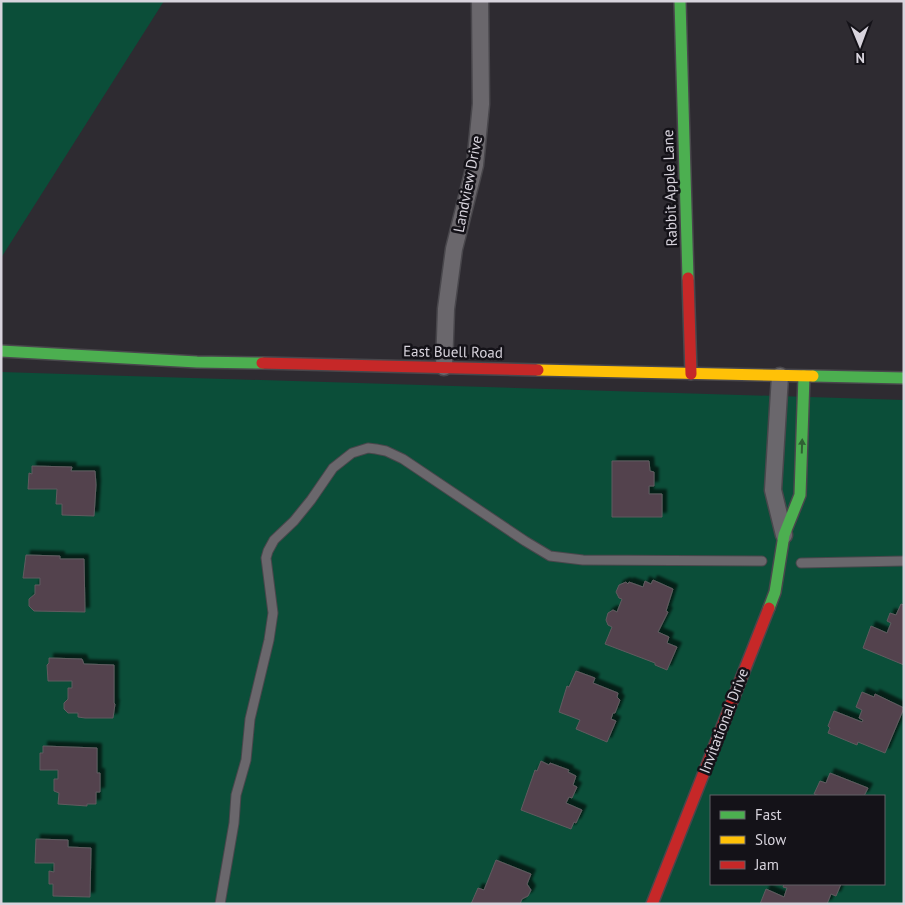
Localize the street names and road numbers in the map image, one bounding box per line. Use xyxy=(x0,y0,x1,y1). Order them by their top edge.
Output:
street label: Rabbit Apple Lane xyxy=(658,129,681,247)
street label: Landview Drive xyxy=(449,134,486,234)
street label: East Buell Road xyxy=(403,341,503,362)
street label: Invitational Drive xyxy=(695,666,752,776)

